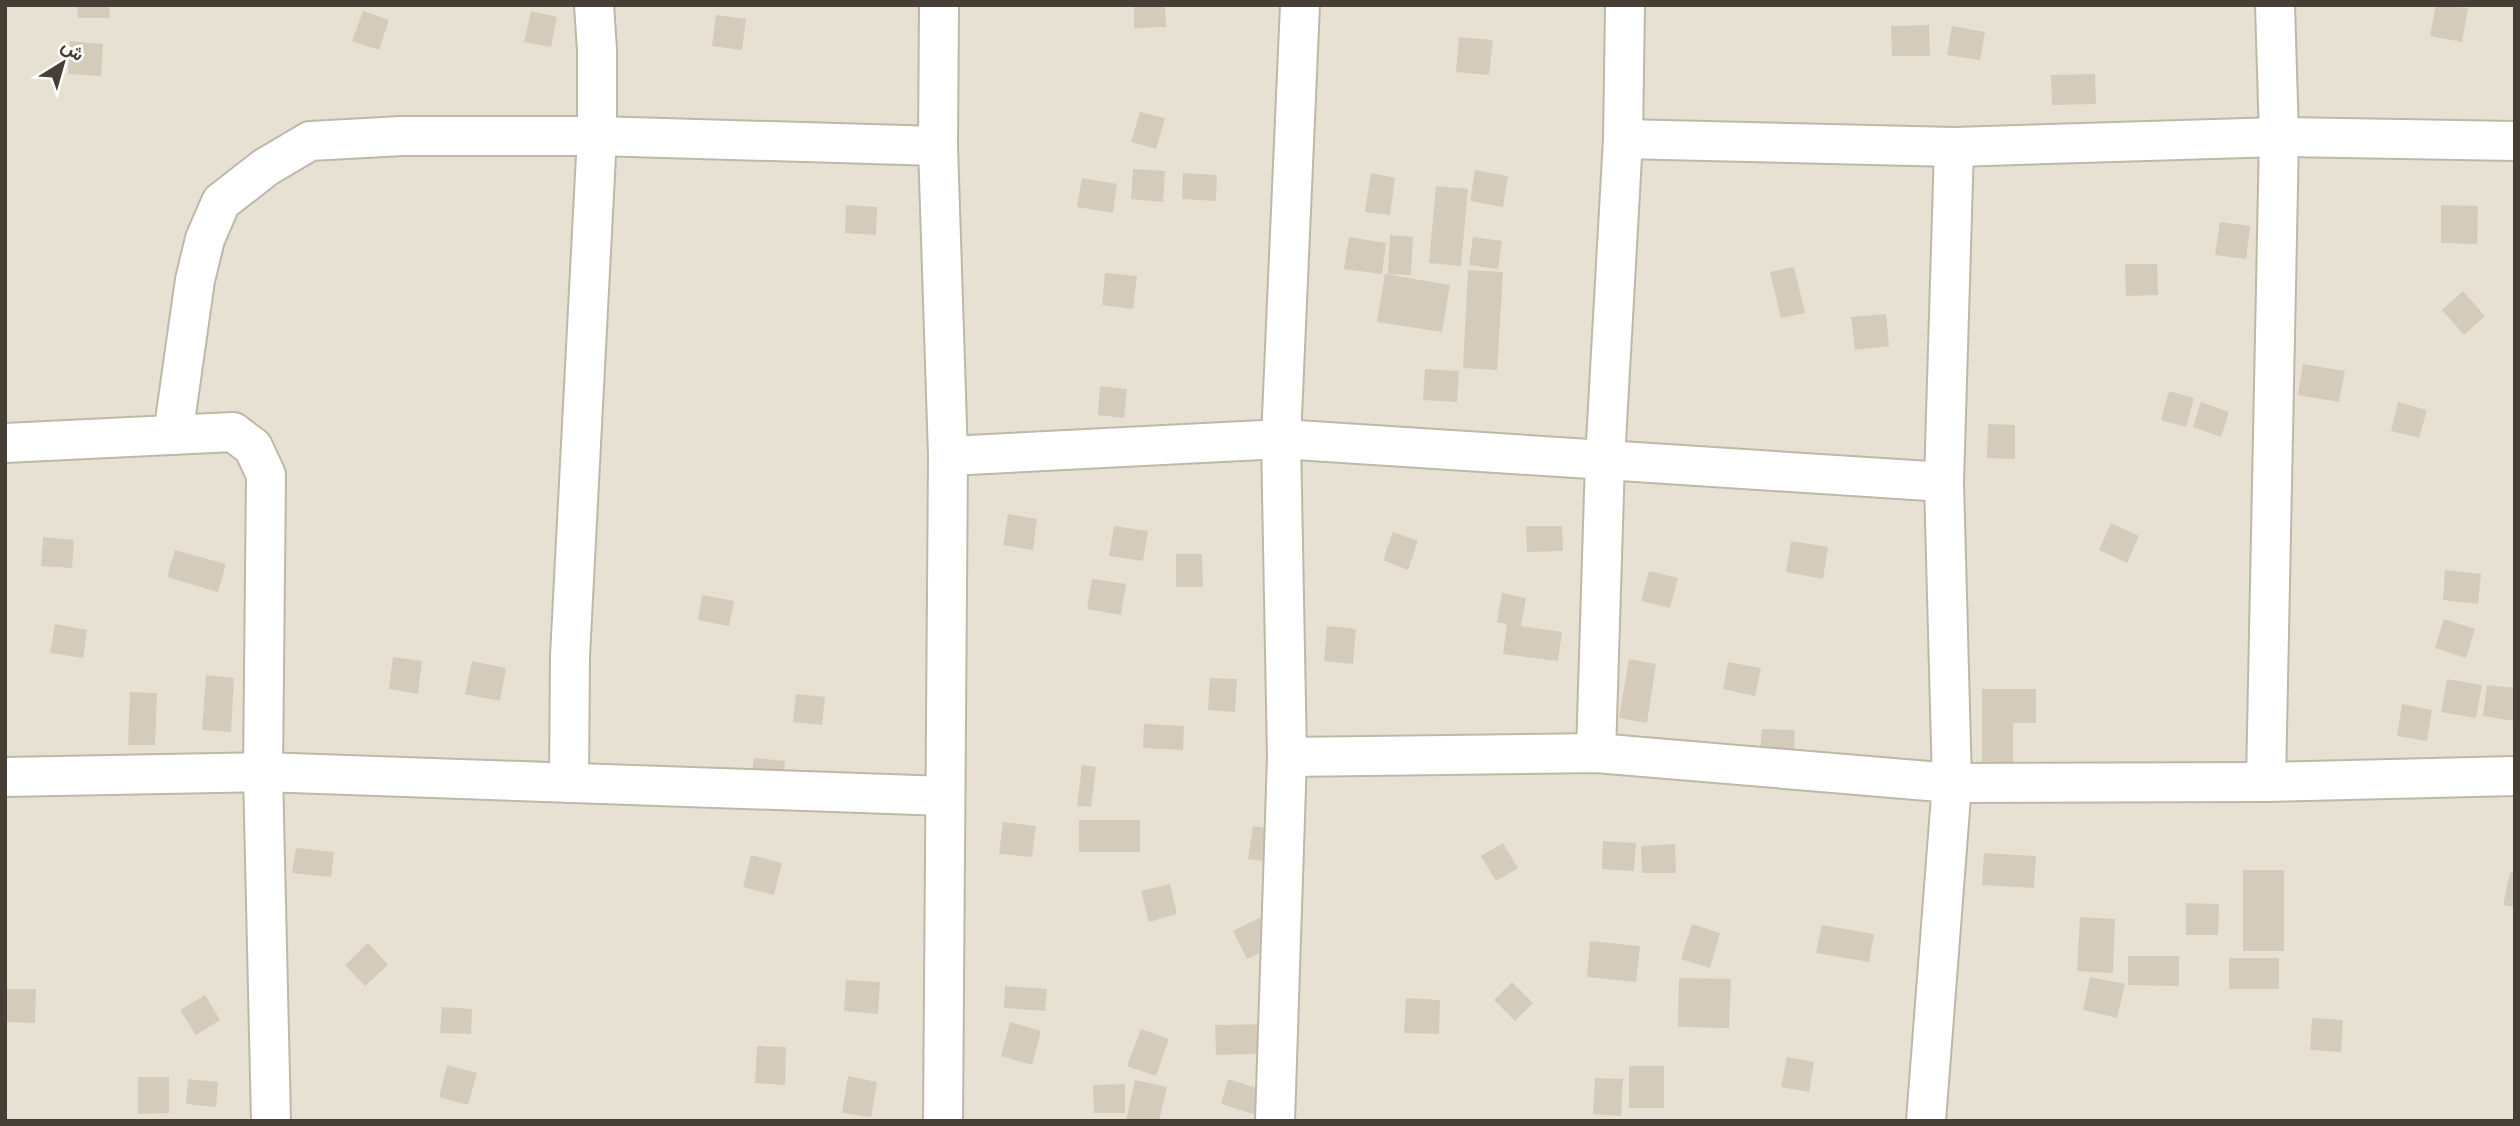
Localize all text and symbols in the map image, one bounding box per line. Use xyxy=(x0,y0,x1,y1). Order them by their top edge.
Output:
north arrow xyxy=(28,28,98,98)
text: ش xyxy=(57,34,89,66)

